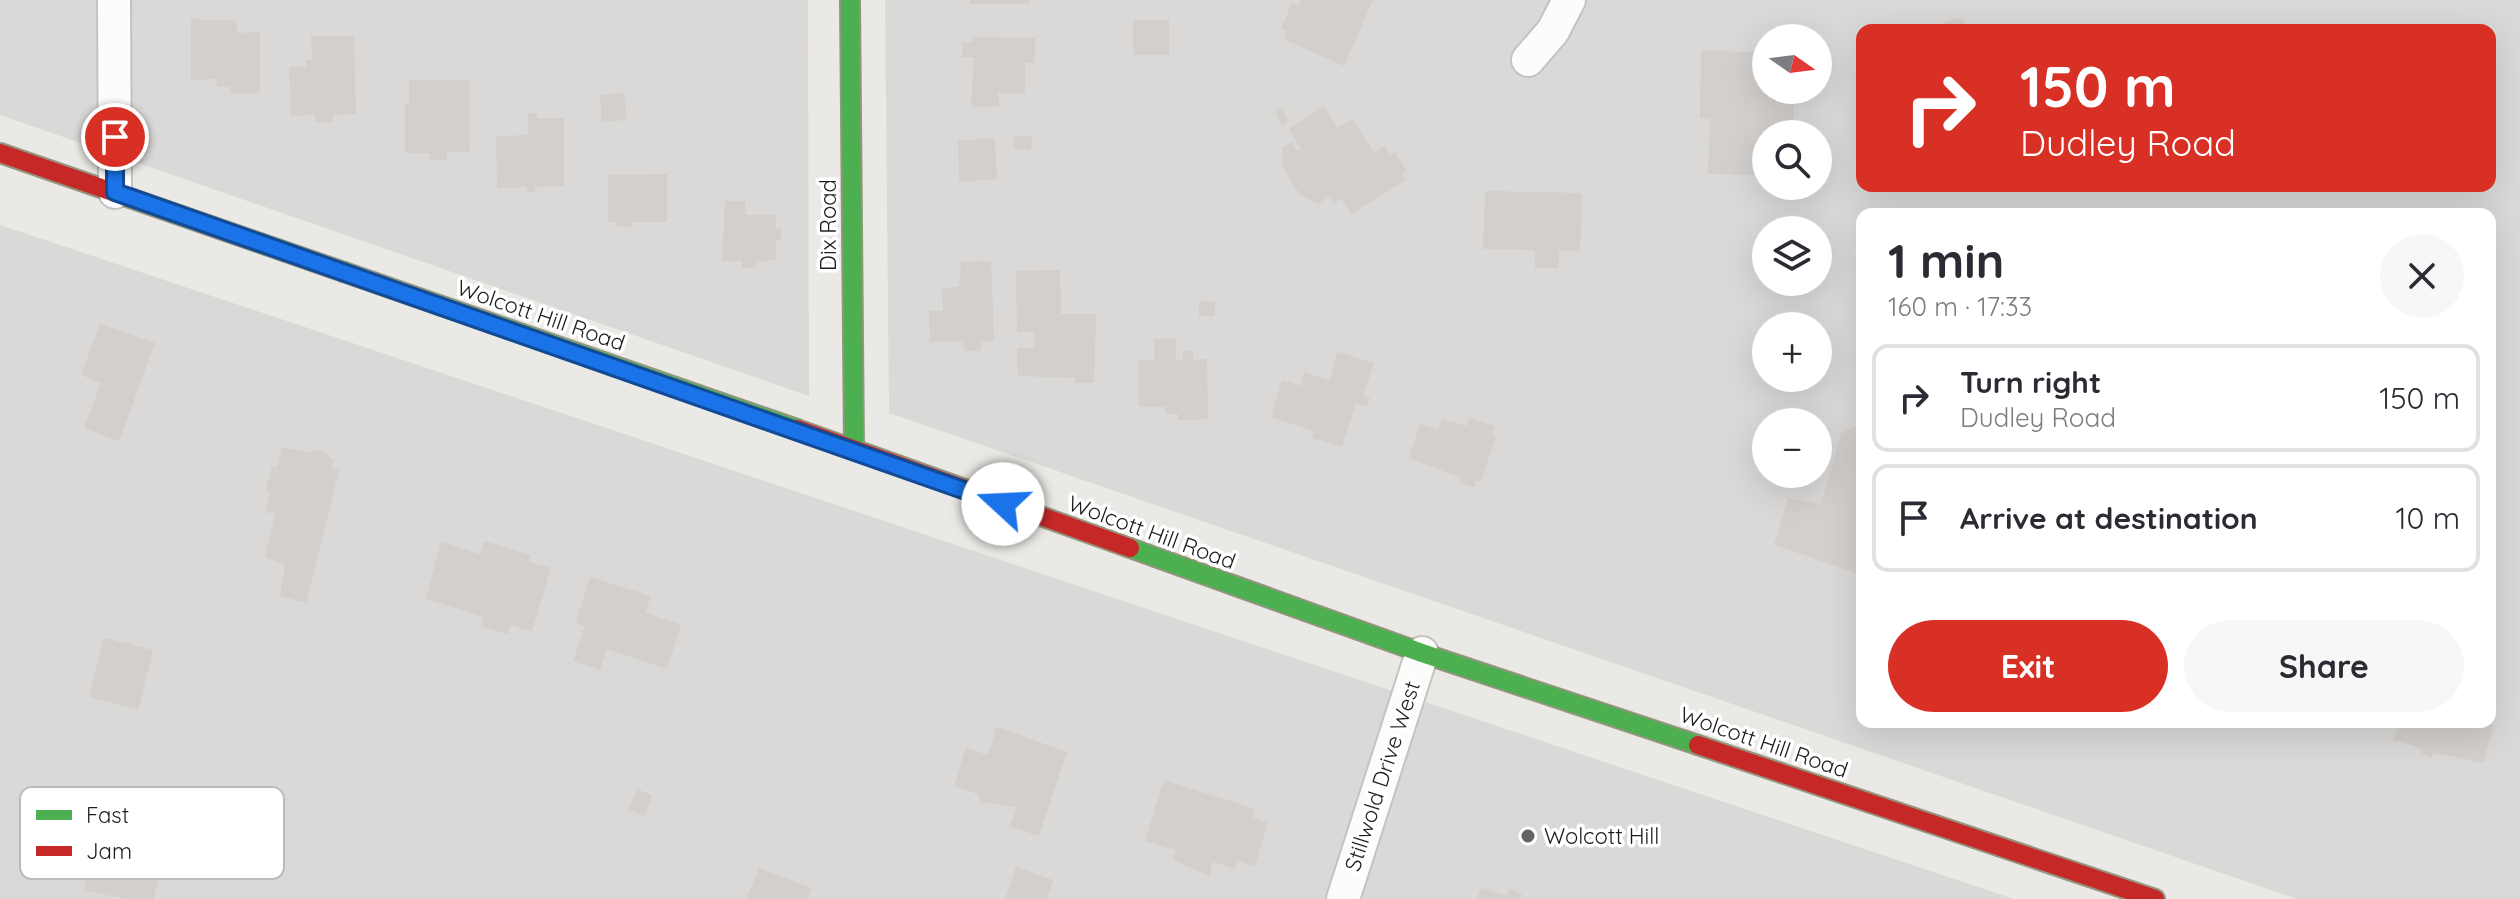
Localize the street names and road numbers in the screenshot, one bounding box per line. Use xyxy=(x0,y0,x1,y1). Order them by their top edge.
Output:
street label: Dix Road xyxy=(814,179,842,271)
street label: Wolcott Hill Road xyxy=(453,273,629,357)
street label: Wolcott Hill Road xyxy=(1065,489,1239,575)
street label: Stillwold Drive West xyxy=(1338,677,1426,875)
street label: Wolcott Hill Road xyxy=(1676,700,1852,784)

